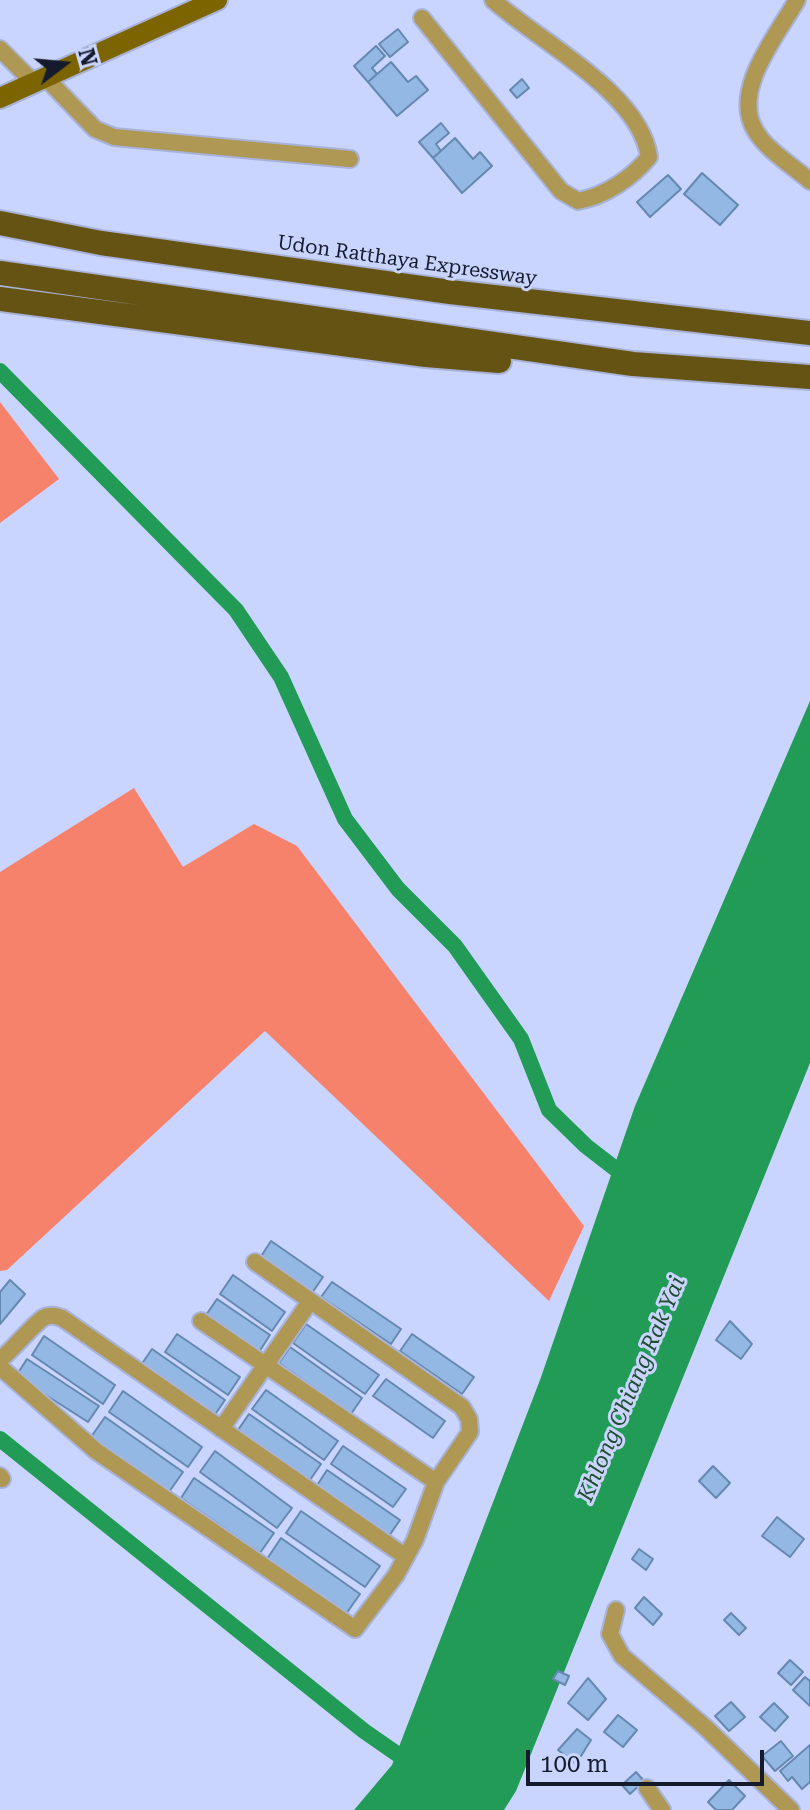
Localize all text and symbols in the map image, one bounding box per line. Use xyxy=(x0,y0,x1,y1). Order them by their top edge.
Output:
north arrow xyxy=(24,24,104,104)
text: N xyxy=(73,46,102,69)
street label: Udon Ratthaya Expressway xyxy=(276,231,538,291)
water label: Khlong Chiang Rak Yai xyxy=(573,1272,691,1506)
scale bar xyxy=(530,1734,768,1784)
text: 100 m xyxy=(540,1750,608,1778)

